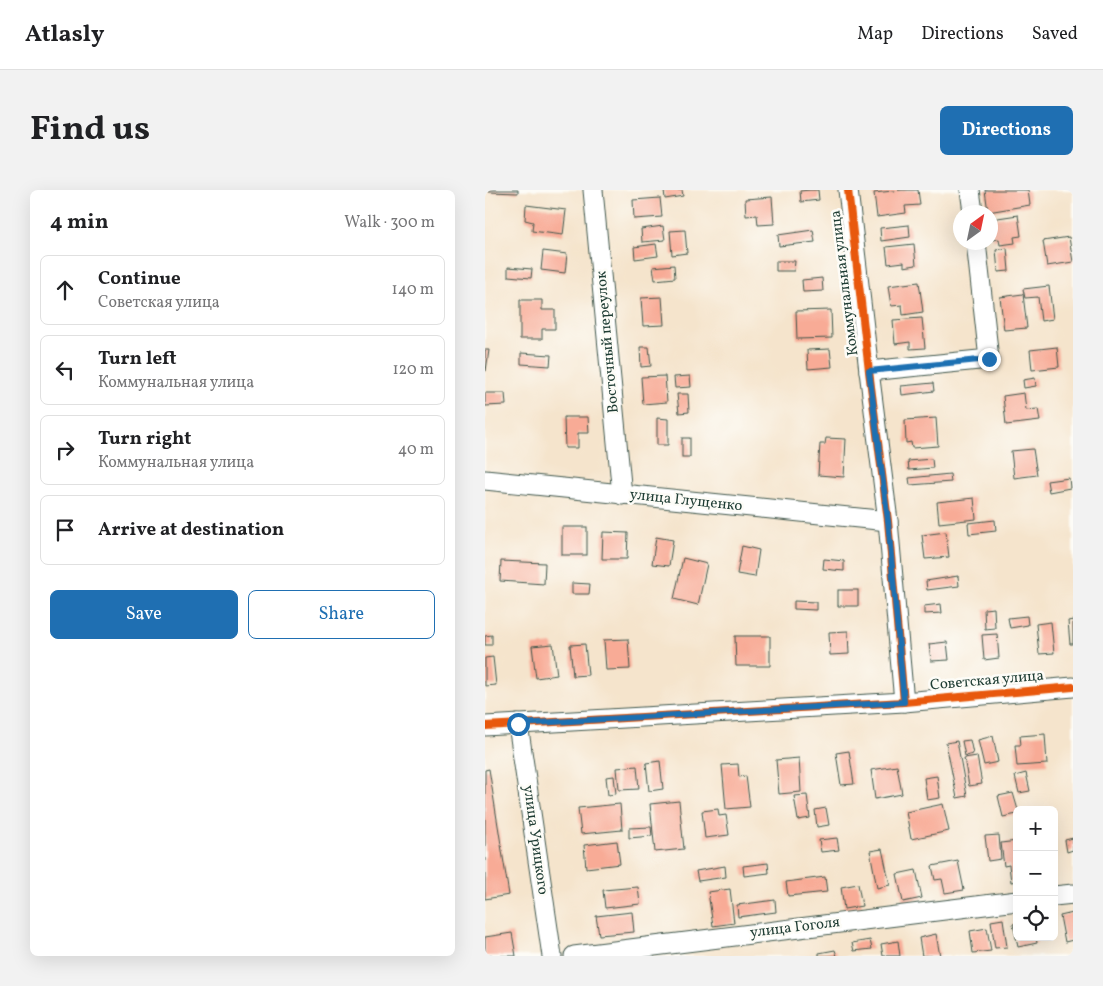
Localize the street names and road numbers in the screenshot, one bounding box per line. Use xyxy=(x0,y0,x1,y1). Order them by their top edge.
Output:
street label: Коммунальная улица xyxy=(826,209,864,357)
street label: Восточный переулок xyxy=(591,270,625,414)
street label: улица Глущенко xyxy=(629,485,743,517)
street label: Советская улица xyxy=(929,666,1045,696)
street label: улица Урицкого xyxy=(517,784,553,896)
street label: улица Гоголя xyxy=(749,912,841,944)

